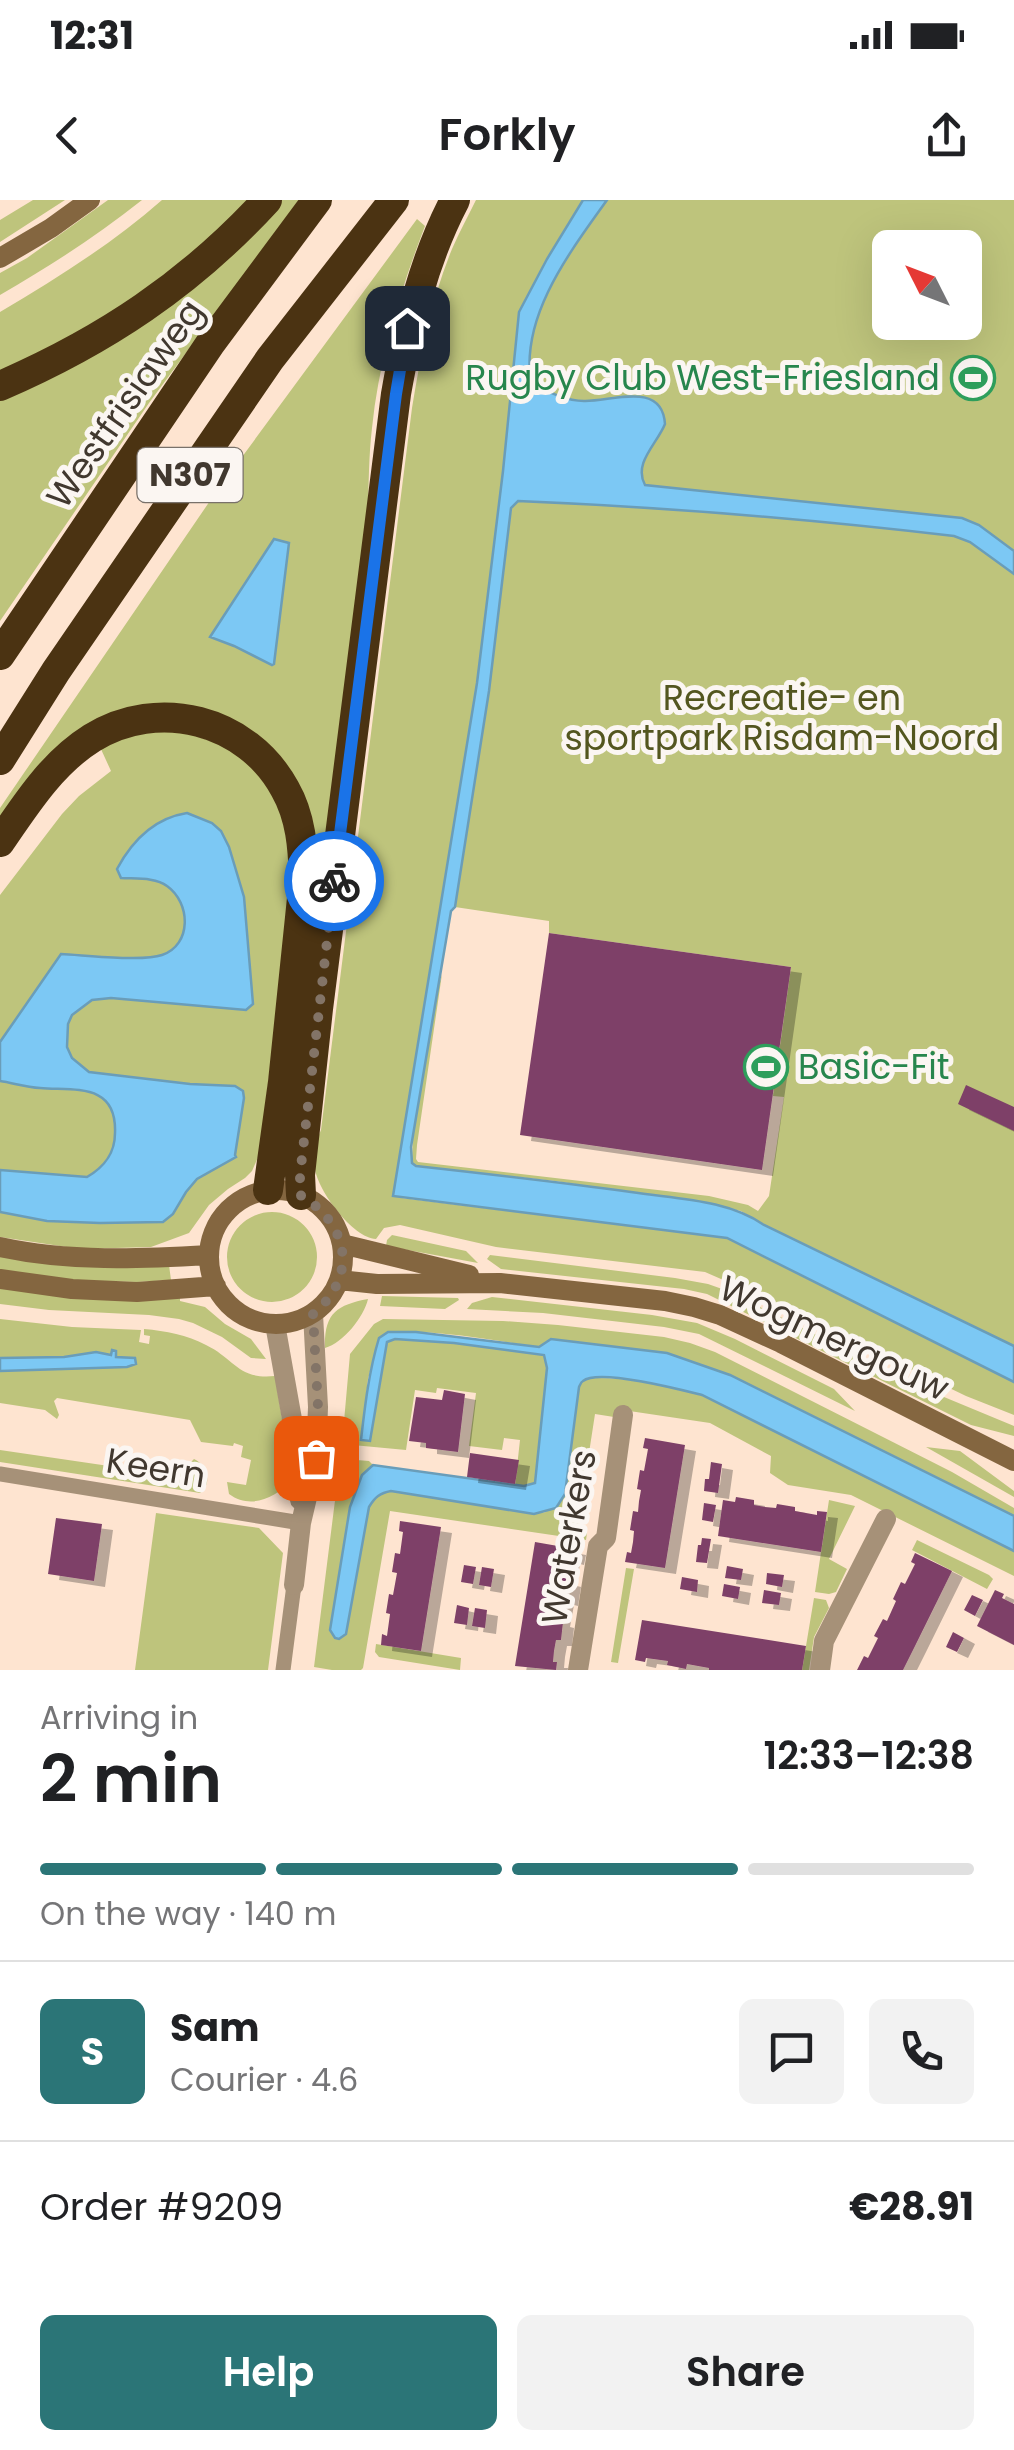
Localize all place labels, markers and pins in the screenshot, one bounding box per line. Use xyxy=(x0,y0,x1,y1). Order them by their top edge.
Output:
pin xyxy=(365,286,450,371)
place label: Rugby Club West-Friesland xyxy=(465,353,940,402)
sports icon: Rugby Club West-Friesland xyxy=(950,355,996,401)
place label: Basic-Fit xyxy=(798,1042,950,1091)
sports icon: Basic-Fit xyxy=(743,1044,789,1090)
pin xyxy=(274,1416,359,1501)

